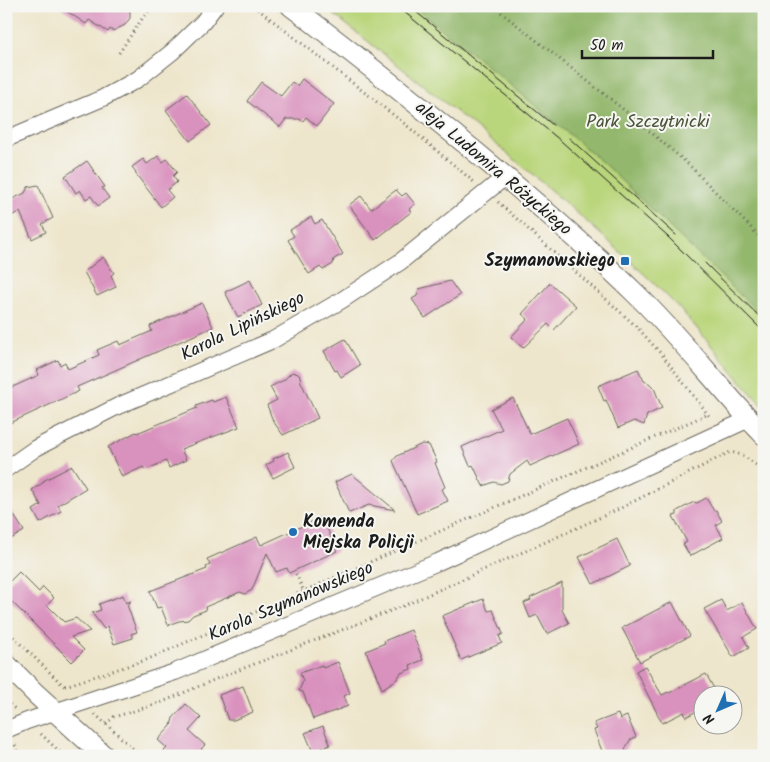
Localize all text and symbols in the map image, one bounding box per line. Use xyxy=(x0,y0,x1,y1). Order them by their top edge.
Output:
scale bar xyxy=(582,28,714,60)
text: 50 m xyxy=(590,34,624,58)
street label: aleja Ludomira Różyckiego xyxy=(408,94,578,244)
park label: Park Szczytnicki xyxy=(586,108,710,137)
place label: Szymanowskiego xyxy=(485,247,615,276)
marker: Szymanowskiego xyxy=(619,255,631,267)
street label: Karola Lipińskiego xyxy=(176,284,310,370)
place label: Komenda Miejska Policji xyxy=(303,508,414,558)
marker: Komenda Miejska Policji xyxy=(287,526,299,538)
street label: Karola Szymanowskiego xyxy=(204,554,378,650)
north arrow xyxy=(692,684,742,734)
text: N xyxy=(698,707,720,729)

